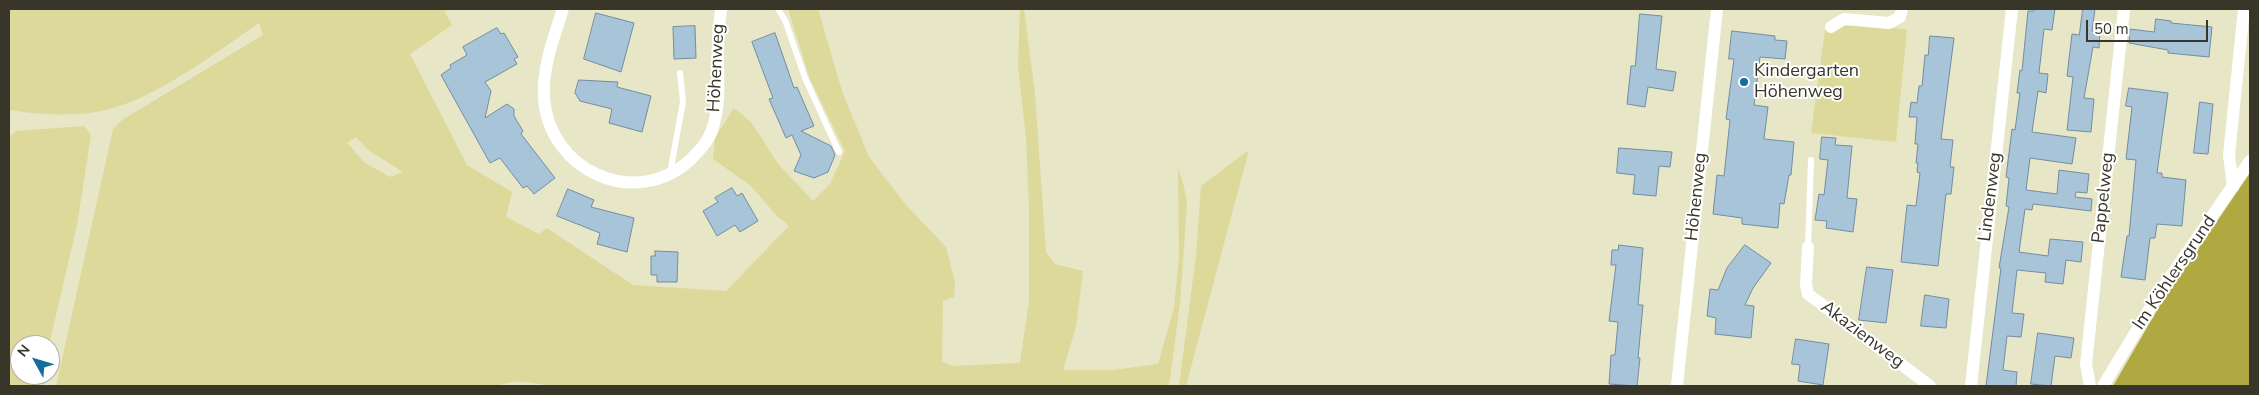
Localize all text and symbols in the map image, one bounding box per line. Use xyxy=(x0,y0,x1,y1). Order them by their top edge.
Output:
scale bar xyxy=(2089,10,2212,42)
text: 50 m xyxy=(2094,19,2129,39)
street label: Höhenweg xyxy=(704,23,730,113)
place label: Kindergarten Höhenweg xyxy=(1754,61,1859,104)
marker: Kindergarten Höhenweg xyxy=(1738,76,1750,88)
street label: Lindenweg xyxy=(1975,151,2007,243)
street label: Pappelweg xyxy=(2088,151,2120,245)
street label: Höhenweg xyxy=(1682,152,1712,242)
street label: Im Köhlersgrund xyxy=(2129,212,2221,334)
street label: Akazienweg xyxy=(1816,297,1908,373)
north arrow xyxy=(10,335,60,385)
text: N xyxy=(13,341,34,361)

